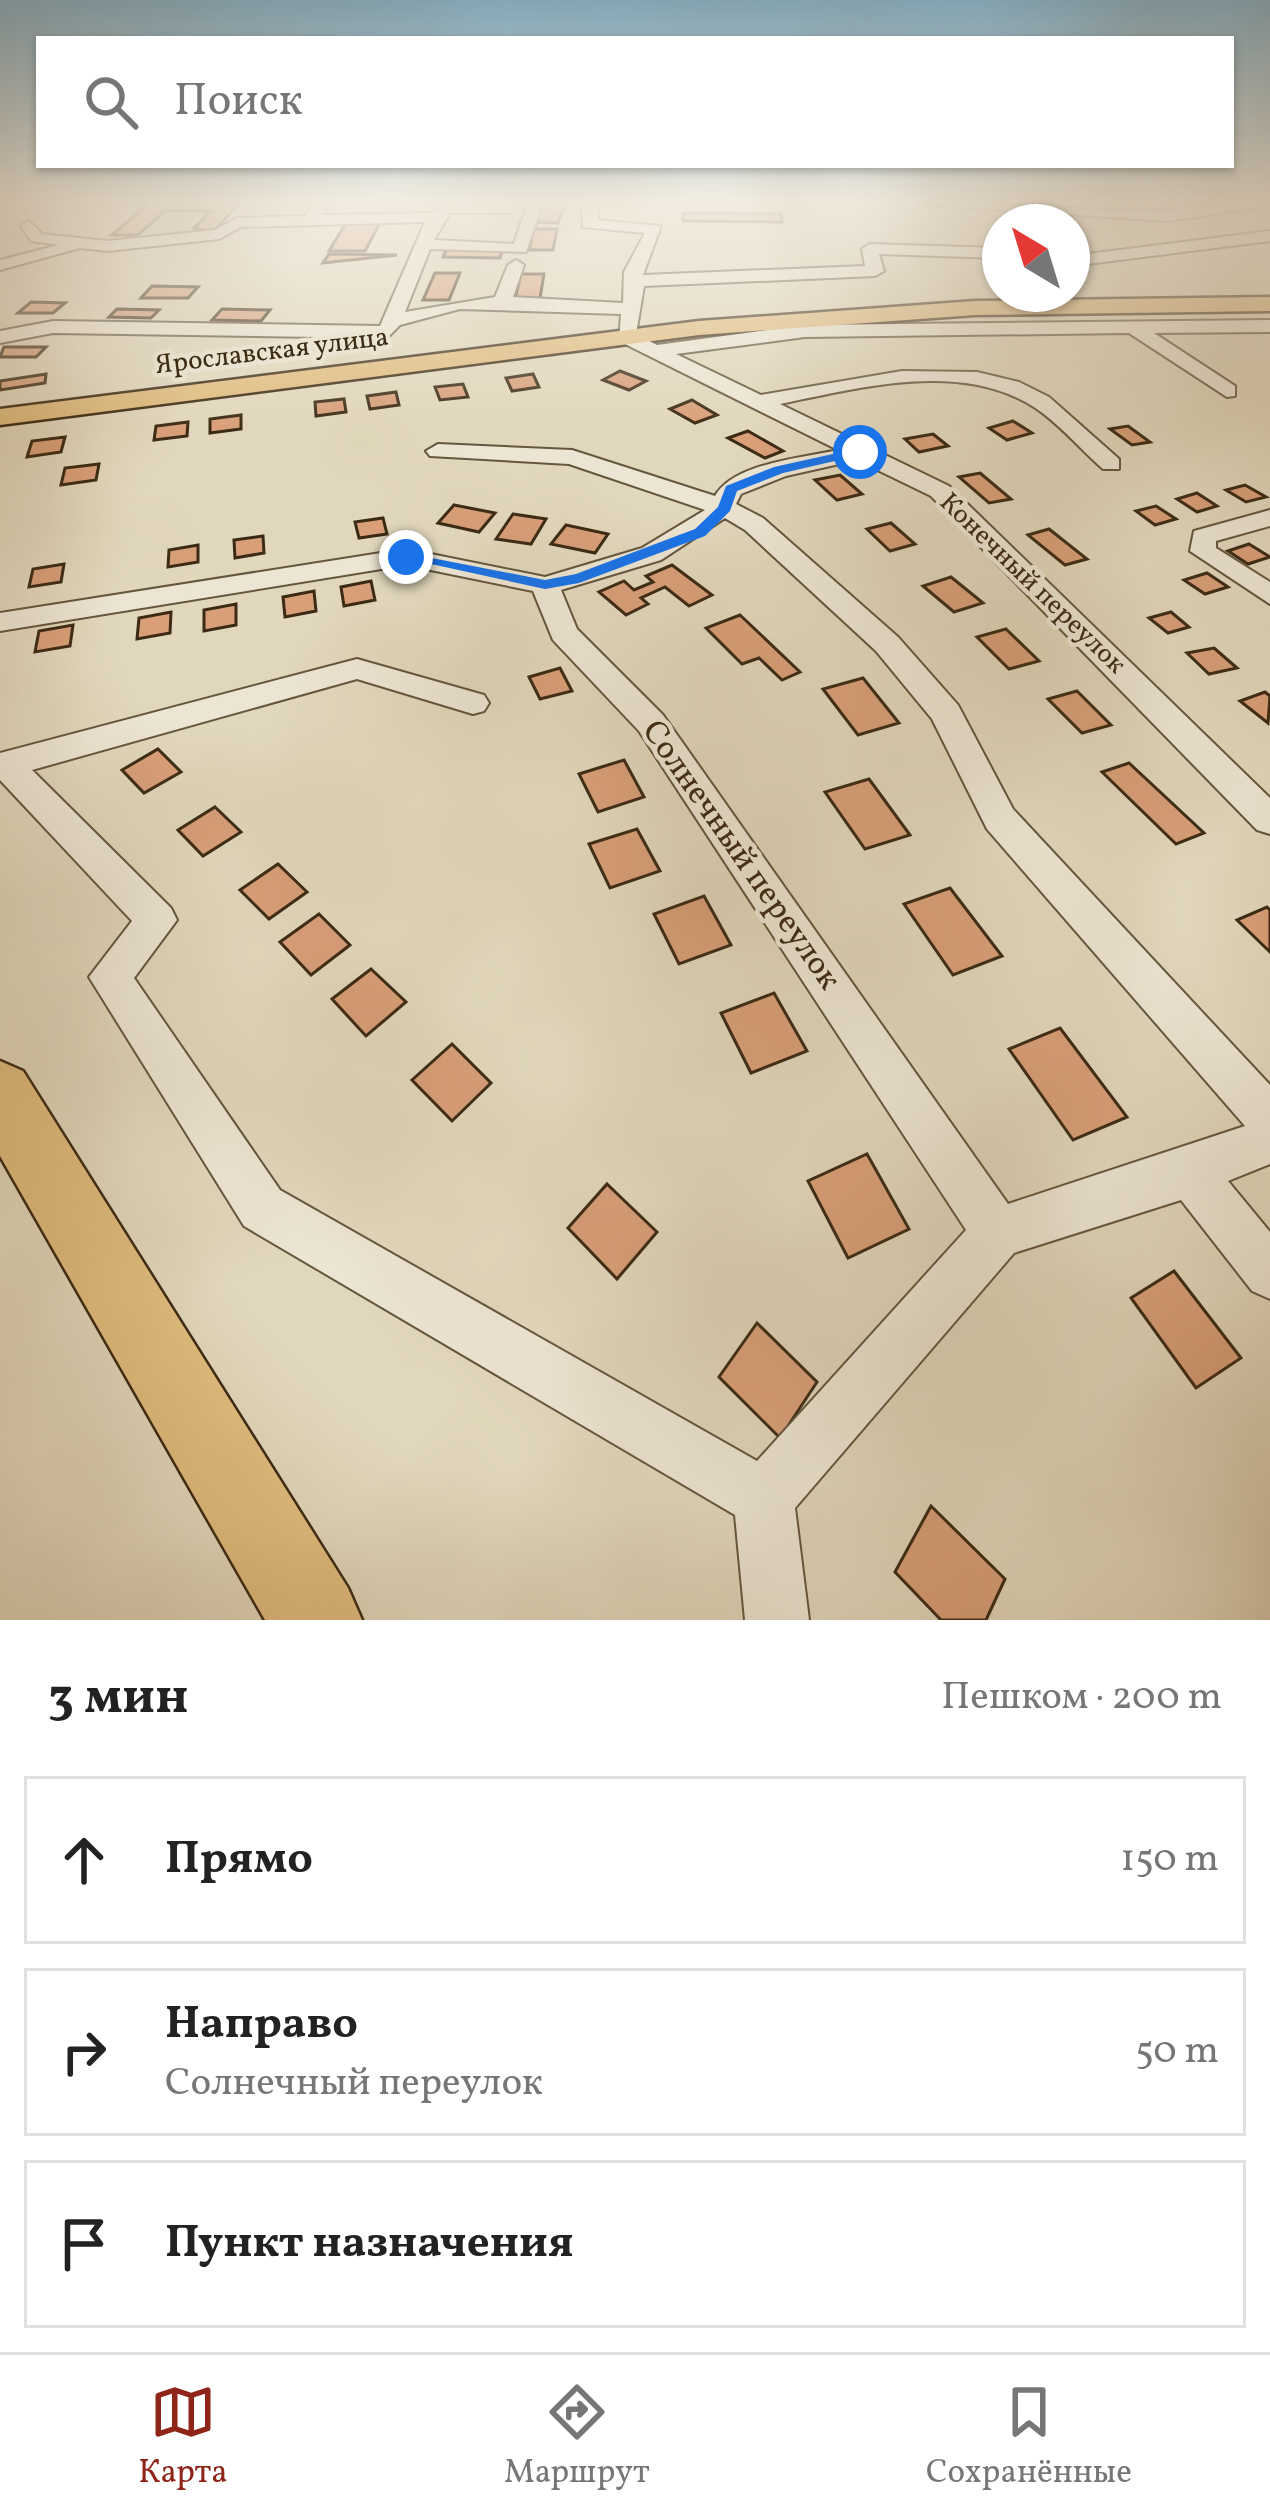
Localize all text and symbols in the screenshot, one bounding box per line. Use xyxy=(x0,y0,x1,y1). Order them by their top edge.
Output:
search box xyxy=(36,36,1234,168)
icon: search xyxy=(78,69,144,135)
text: Поиск xyxy=(174,71,303,134)
north arrow xyxy=(982,204,1090,312)
street label: Ярославская улица xyxy=(153,319,391,385)
route start xyxy=(833,425,887,479)
street label: Конечный переулок xyxy=(930,485,1134,683)
route end xyxy=(379,530,433,584)
street label: Солнечный переулок xyxy=(629,712,851,1000)
text: 3 мин xyxy=(48,1663,188,1734)
text: Пешком · 200 m xyxy=(941,1671,1222,1725)
icon: ahead xyxy=(51,1827,117,1893)
text: Прямо xyxy=(165,1829,313,1892)
text: 150 m xyxy=(1120,1833,1219,1887)
text: Направо xyxy=(165,1994,358,2057)
icon: right xyxy=(51,2019,117,2085)
text: 50 m xyxy=(1135,2025,1219,2079)
text: Солнечный переулок xyxy=(165,2057,543,2111)
icon: arrive xyxy=(51,2211,117,2277)
text: Пункт назначения xyxy=(165,2213,574,2276)
tab: Карта xyxy=(138,2379,228,2497)
tab: Маршрут xyxy=(504,2379,650,2497)
tab: Сохранённые xyxy=(926,2379,1132,2497)

